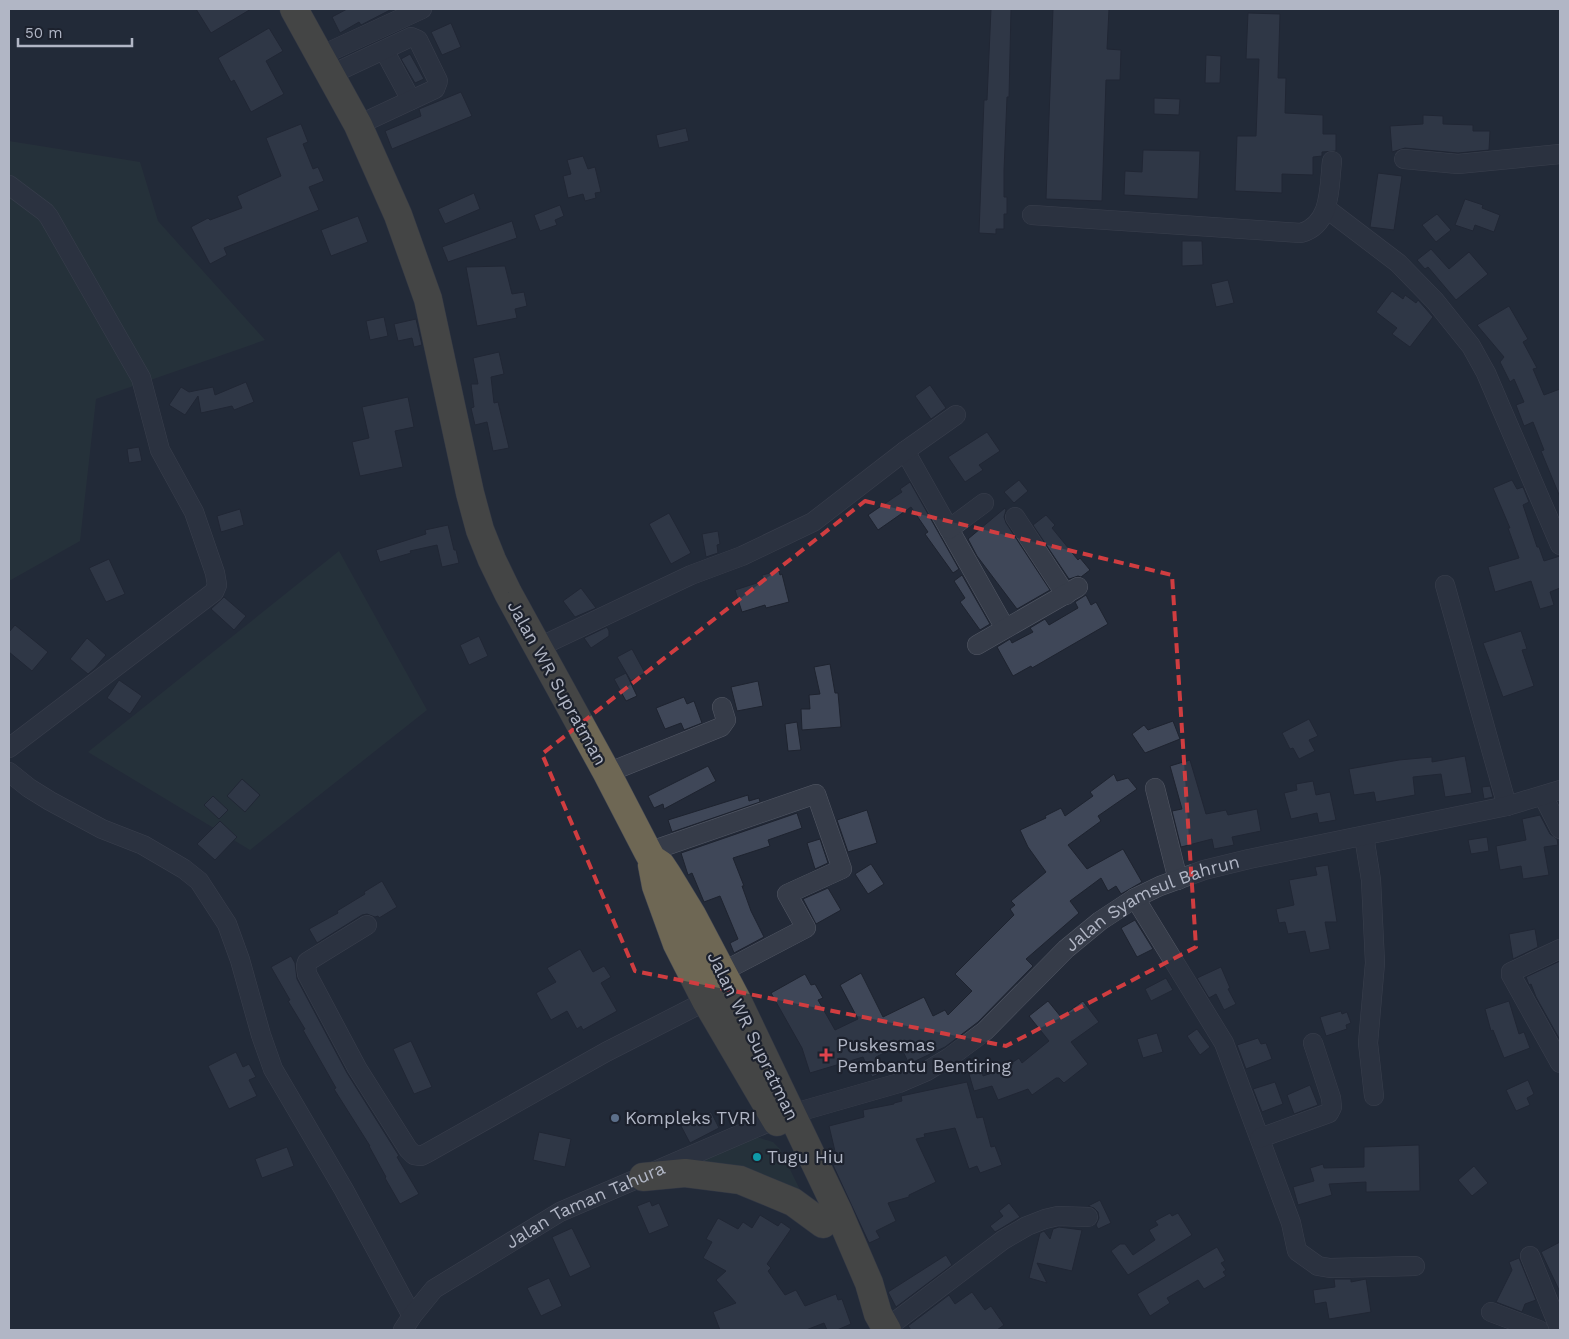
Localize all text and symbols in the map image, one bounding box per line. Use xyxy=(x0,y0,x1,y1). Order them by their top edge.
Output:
scale bar xyxy=(18,15,131,47)
text: 50 m xyxy=(25,24,62,42)
street label: Jalan WR Supratman xyxy=(503,597,611,769)
street label: Jalan Syamsul Bahrun xyxy=(1060,851,1242,956)
street label: Jalan WR Supratman xyxy=(704,948,803,1123)
place label: Puskesmas Pembantu Bentiring xyxy=(837,1034,1011,1076)
marker: Puskesmas Pembantu Bentiring xyxy=(819,1048,833,1062)
place label: Kompleks TVRI xyxy=(625,1107,756,1128)
marker: Kompleks TVRI xyxy=(609,1112,621,1124)
place label: Tugu Hiu xyxy=(767,1146,844,1167)
marker: Tugu Hiu xyxy=(751,1151,763,1163)
street label: Jalan Taman Tahura xyxy=(502,1157,668,1253)

